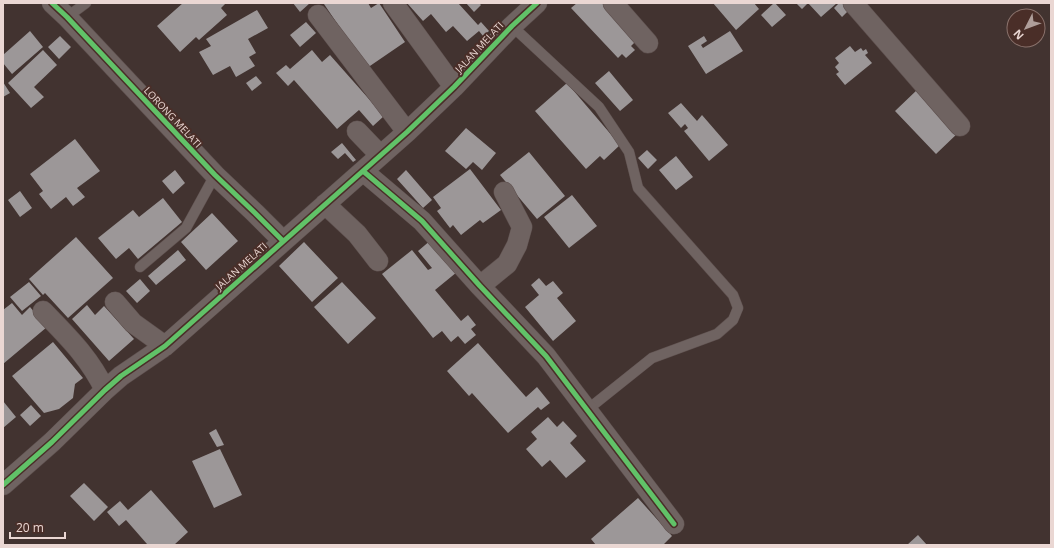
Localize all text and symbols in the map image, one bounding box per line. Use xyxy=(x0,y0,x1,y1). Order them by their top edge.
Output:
north arrow xyxy=(1006,8,1046,48)
street label: JALAN MELATI xyxy=(451,18,506,76)
text: N xyxy=(1010,27,1027,43)
street label: LORONG MELATI xyxy=(141,83,205,151)
street label: JALAN MELATI xyxy=(211,239,270,294)
scale bar xyxy=(10,514,65,540)
text: 20 m xyxy=(16,519,44,536)

